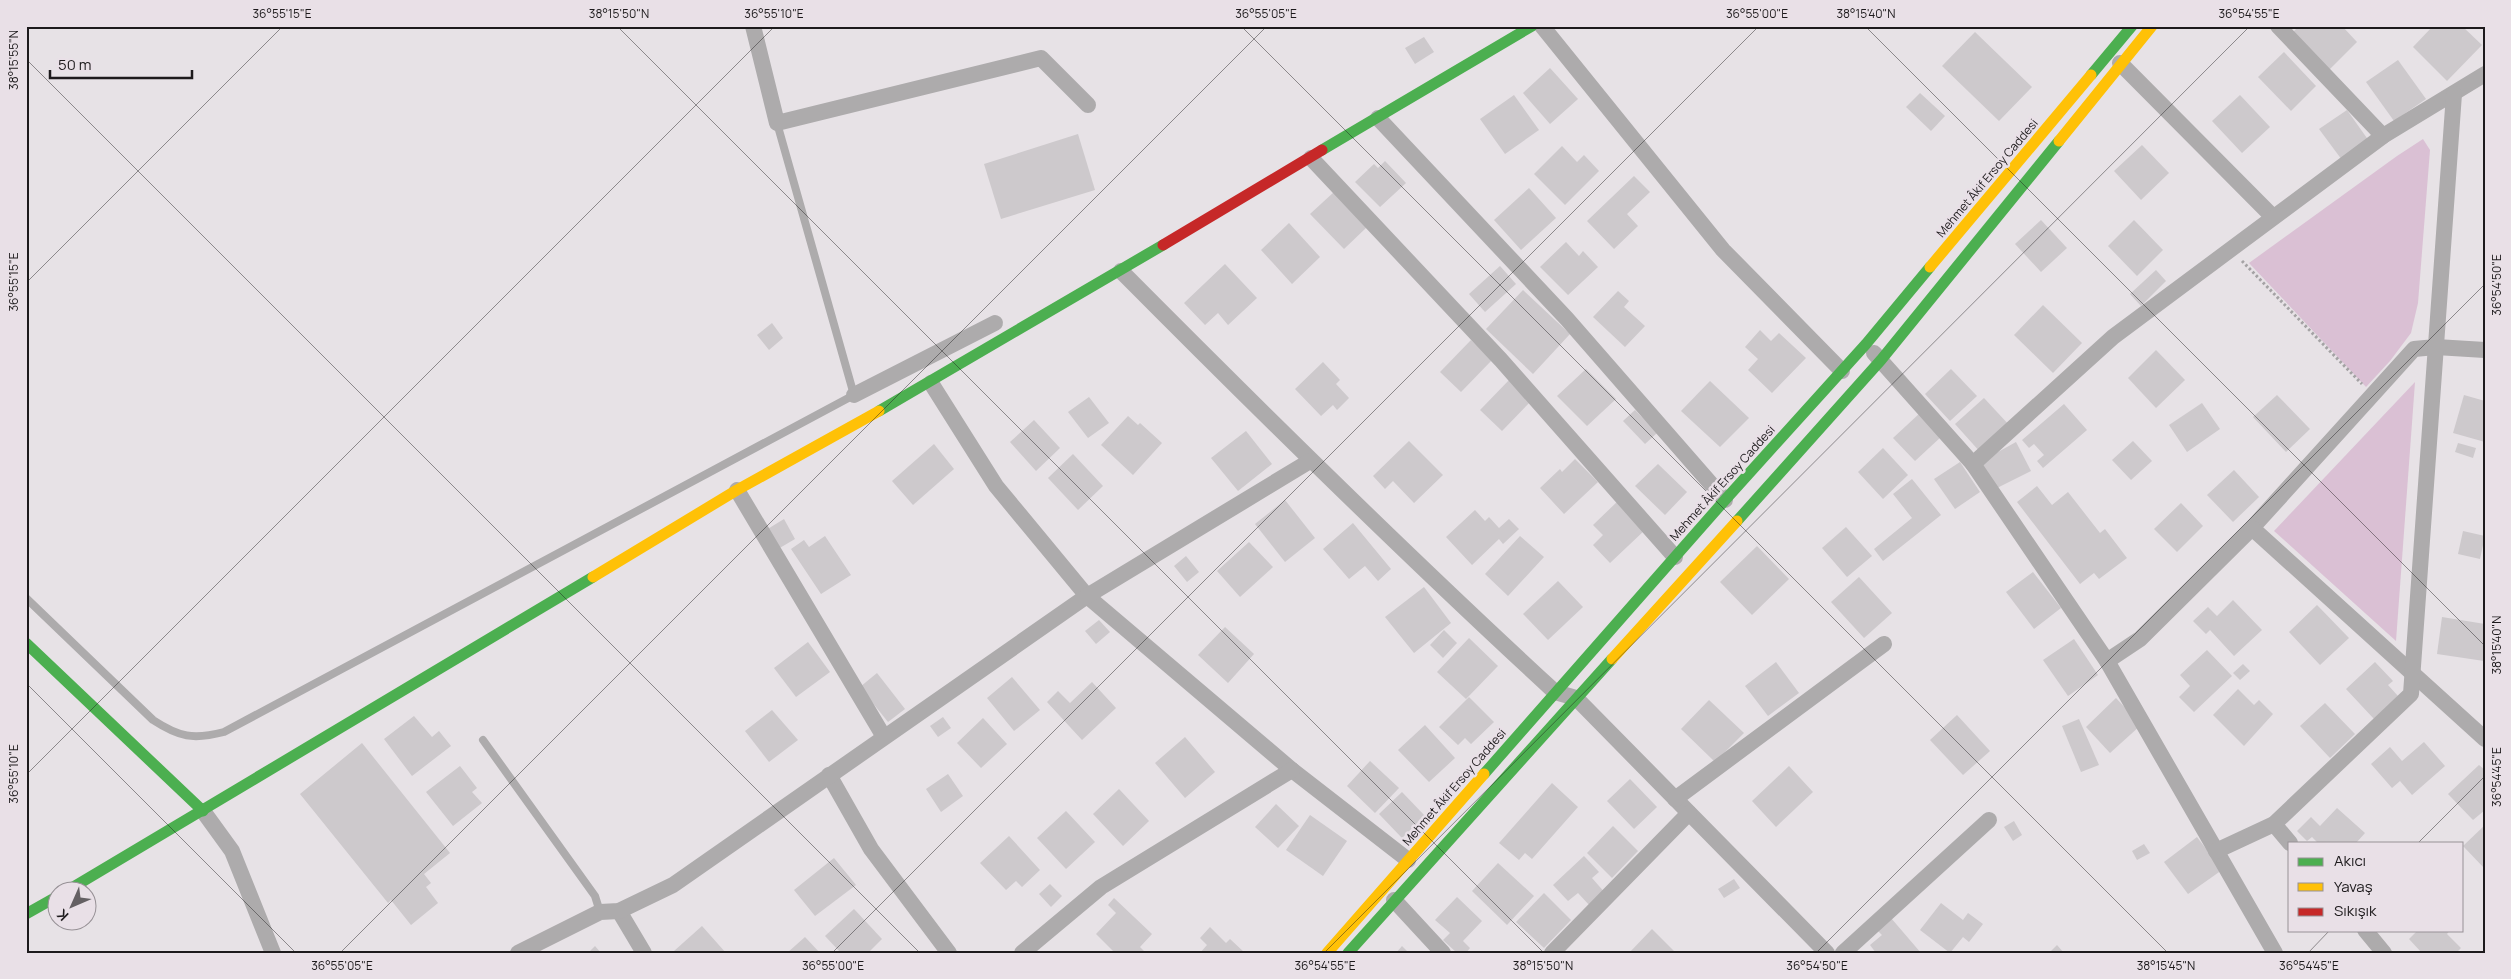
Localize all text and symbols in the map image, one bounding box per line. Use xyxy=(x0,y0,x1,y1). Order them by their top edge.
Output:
text: 36°55'15"E xyxy=(252,5,312,22)
text: 38°15'50"N xyxy=(589,5,649,22)
text: 36°55'10"E xyxy=(744,5,804,22)
text: 36°55'05"E xyxy=(1235,5,1297,22)
text: 36°55'00"E xyxy=(1726,5,1788,22)
text: 38°15'40"N xyxy=(1836,5,1896,22)
text: 36°54'55"E xyxy=(2218,5,2280,22)
text: 38°15'55"N xyxy=(5,30,22,90)
scale bar xyxy=(50,48,192,80)
text: 50 m xyxy=(58,54,92,75)
street label: Mehmet Âkif Ersoy Caddesi xyxy=(1932,115,2042,241)
text: 36°55'15"E xyxy=(5,252,22,312)
text: 36°54'50"E xyxy=(2488,254,2505,316)
street label: Mehmet Âkif Ersoy Caddesi xyxy=(1665,422,1779,544)
text: 38°15'40"N xyxy=(2488,615,2505,675)
street label: Mehmet Âkif Ersoy Caddesi xyxy=(1398,725,1510,849)
text: 36°55'10"E xyxy=(5,744,22,804)
text: 36°54'45"E xyxy=(2488,747,2505,807)
legend xyxy=(2288,842,2464,932)
text: Akıcı xyxy=(2334,850,2366,871)
text: Yavaş xyxy=(2334,876,2373,897)
north arrow xyxy=(48,882,98,932)
text: Sıkışık xyxy=(2334,900,2377,921)
text: K xyxy=(52,905,72,925)
text: 36°55'05"E xyxy=(311,957,373,974)
text: 36°55'00"E xyxy=(802,957,864,974)
text: 36°54'55"E xyxy=(1294,957,1356,974)
text: 38°15'50"N xyxy=(1513,957,1573,974)
text: 36°54'50"E xyxy=(1786,957,1848,974)
text: 38°15'45"N xyxy=(2137,957,2195,974)
text: 36°54'45"E xyxy=(2279,957,2339,974)

